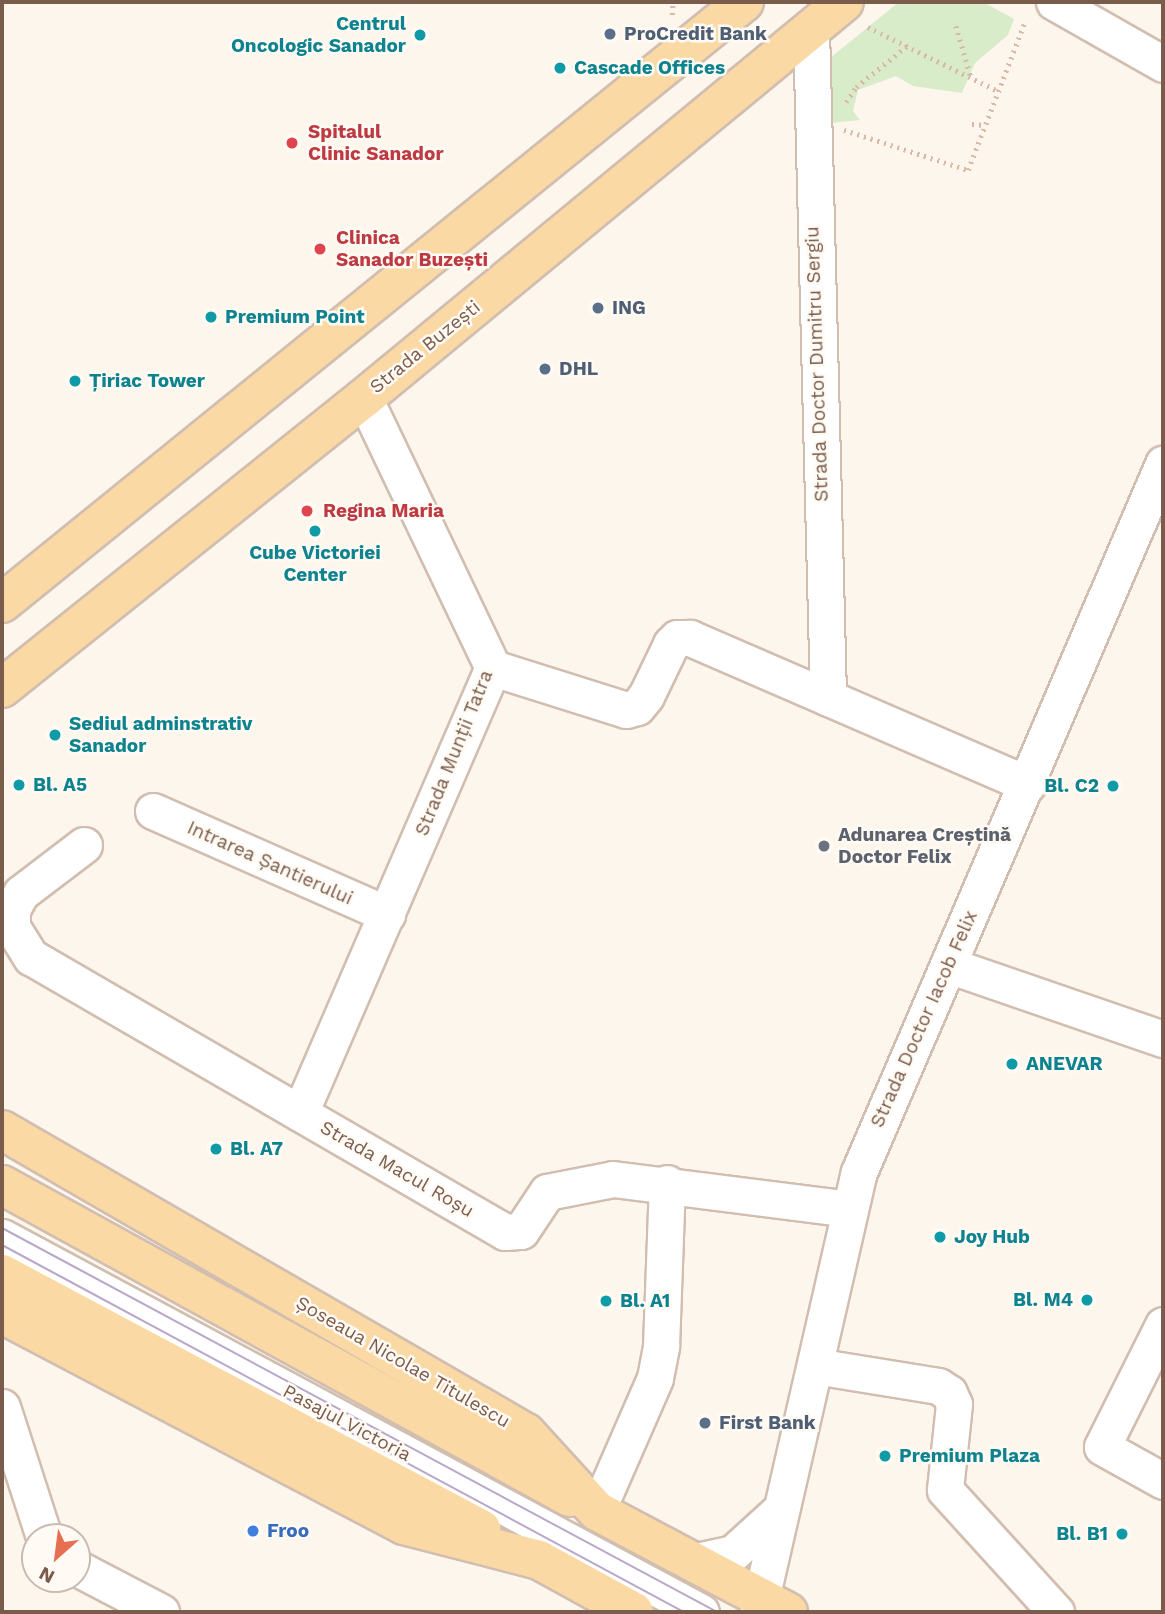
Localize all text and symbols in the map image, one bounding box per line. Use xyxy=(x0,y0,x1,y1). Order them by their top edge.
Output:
place label: Centrul Oncologic Sanador xyxy=(231,13,406,57)
place label: ProCredit Bank xyxy=(624,23,767,45)
marker: ProCredit Bank xyxy=(602,26,618,42)
marker: Centrul Oncologic Sanador xyxy=(412,27,428,43)
place label: Cascade Offices xyxy=(574,57,725,79)
marker: Cascade Offices xyxy=(552,60,568,76)
place label: Spitalul Clinic Sanador xyxy=(308,121,444,165)
marker: Spitalul Clinic Sanador xyxy=(282,133,302,153)
street label: Strada Doctor Dumitru Sergiu xyxy=(801,225,833,503)
place label: Clinica Sanador Buzești xyxy=(336,227,488,271)
marker: Clinica Sanador Buzești xyxy=(310,239,330,259)
street label: Strada Buzești xyxy=(365,295,485,399)
place label: ING xyxy=(612,297,646,319)
marker: ING xyxy=(590,300,606,316)
place label: Premium Point xyxy=(225,306,365,328)
marker: Premium Point xyxy=(203,309,219,325)
place label: DHL xyxy=(559,358,598,380)
marker: DHL xyxy=(537,361,553,377)
place label: Țiriac Tower xyxy=(89,370,205,392)
marker: Țiriac Tower xyxy=(67,373,83,389)
place label: Regina Maria xyxy=(323,500,444,522)
marker: Regina Maria xyxy=(297,501,317,521)
marker: Cube Victoriei Center xyxy=(307,523,323,539)
place label: Cube Victoriei Center xyxy=(249,542,381,586)
street label: Strada Munții Tatra xyxy=(410,666,498,840)
place label: Sediul adminstrativ Sanador xyxy=(69,713,253,757)
marker: Sediul adminstrativ Sanador xyxy=(47,727,63,743)
place label: Bl. A5 xyxy=(33,774,87,796)
place label: Bl. C2 xyxy=(1044,775,1099,797)
marker: Bl. A5 xyxy=(11,777,27,793)
marker: Bl. C2 xyxy=(1105,778,1121,794)
street label: Intrarea Șantierului xyxy=(183,816,357,910)
place label: Adunarea Creștină Doctor Felix xyxy=(838,824,1011,868)
marker: Adunarea Creștină Doctor Felix xyxy=(816,838,832,854)
street label: Strada Doctor Iacob Felix xyxy=(866,907,982,1131)
place label: ANEVAR xyxy=(1026,1053,1102,1075)
marker: ANEVAR xyxy=(1004,1056,1020,1072)
street label: Strada Macul Roșu xyxy=(316,1116,478,1222)
place label: Bl. A7 xyxy=(230,1138,283,1160)
marker: Bl. A7 xyxy=(208,1141,224,1157)
place label: Joy Hub xyxy=(954,1226,1030,1248)
marker: Joy Hub xyxy=(932,1229,948,1245)
place label: Bl. M4 xyxy=(1013,1289,1073,1311)
place label: Bl. A1 xyxy=(620,1290,671,1312)
street label: Șoseaua Nicolae Titulescu xyxy=(291,1291,515,1433)
marker: Bl. M4 xyxy=(1079,1292,1095,1308)
marker: Bl. A1 xyxy=(598,1293,614,1309)
street label: Pasajul Victoria xyxy=(278,1379,416,1467)
place label: First Bank xyxy=(719,1412,816,1434)
marker: First Bank xyxy=(697,1415,713,1431)
place label: Premium Plaza xyxy=(899,1445,1040,1467)
marker: Premium Plaza xyxy=(877,1448,893,1464)
place label: Froo xyxy=(267,1520,309,1542)
north arrow xyxy=(21,1523,91,1593)
marker: Froo xyxy=(245,1523,261,1539)
place label: Bl. B1 xyxy=(1056,1523,1108,1545)
marker: Bl. B1 xyxy=(1114,1526,1130,1542)
text: N xyxy=(35,1562,58,1589)

